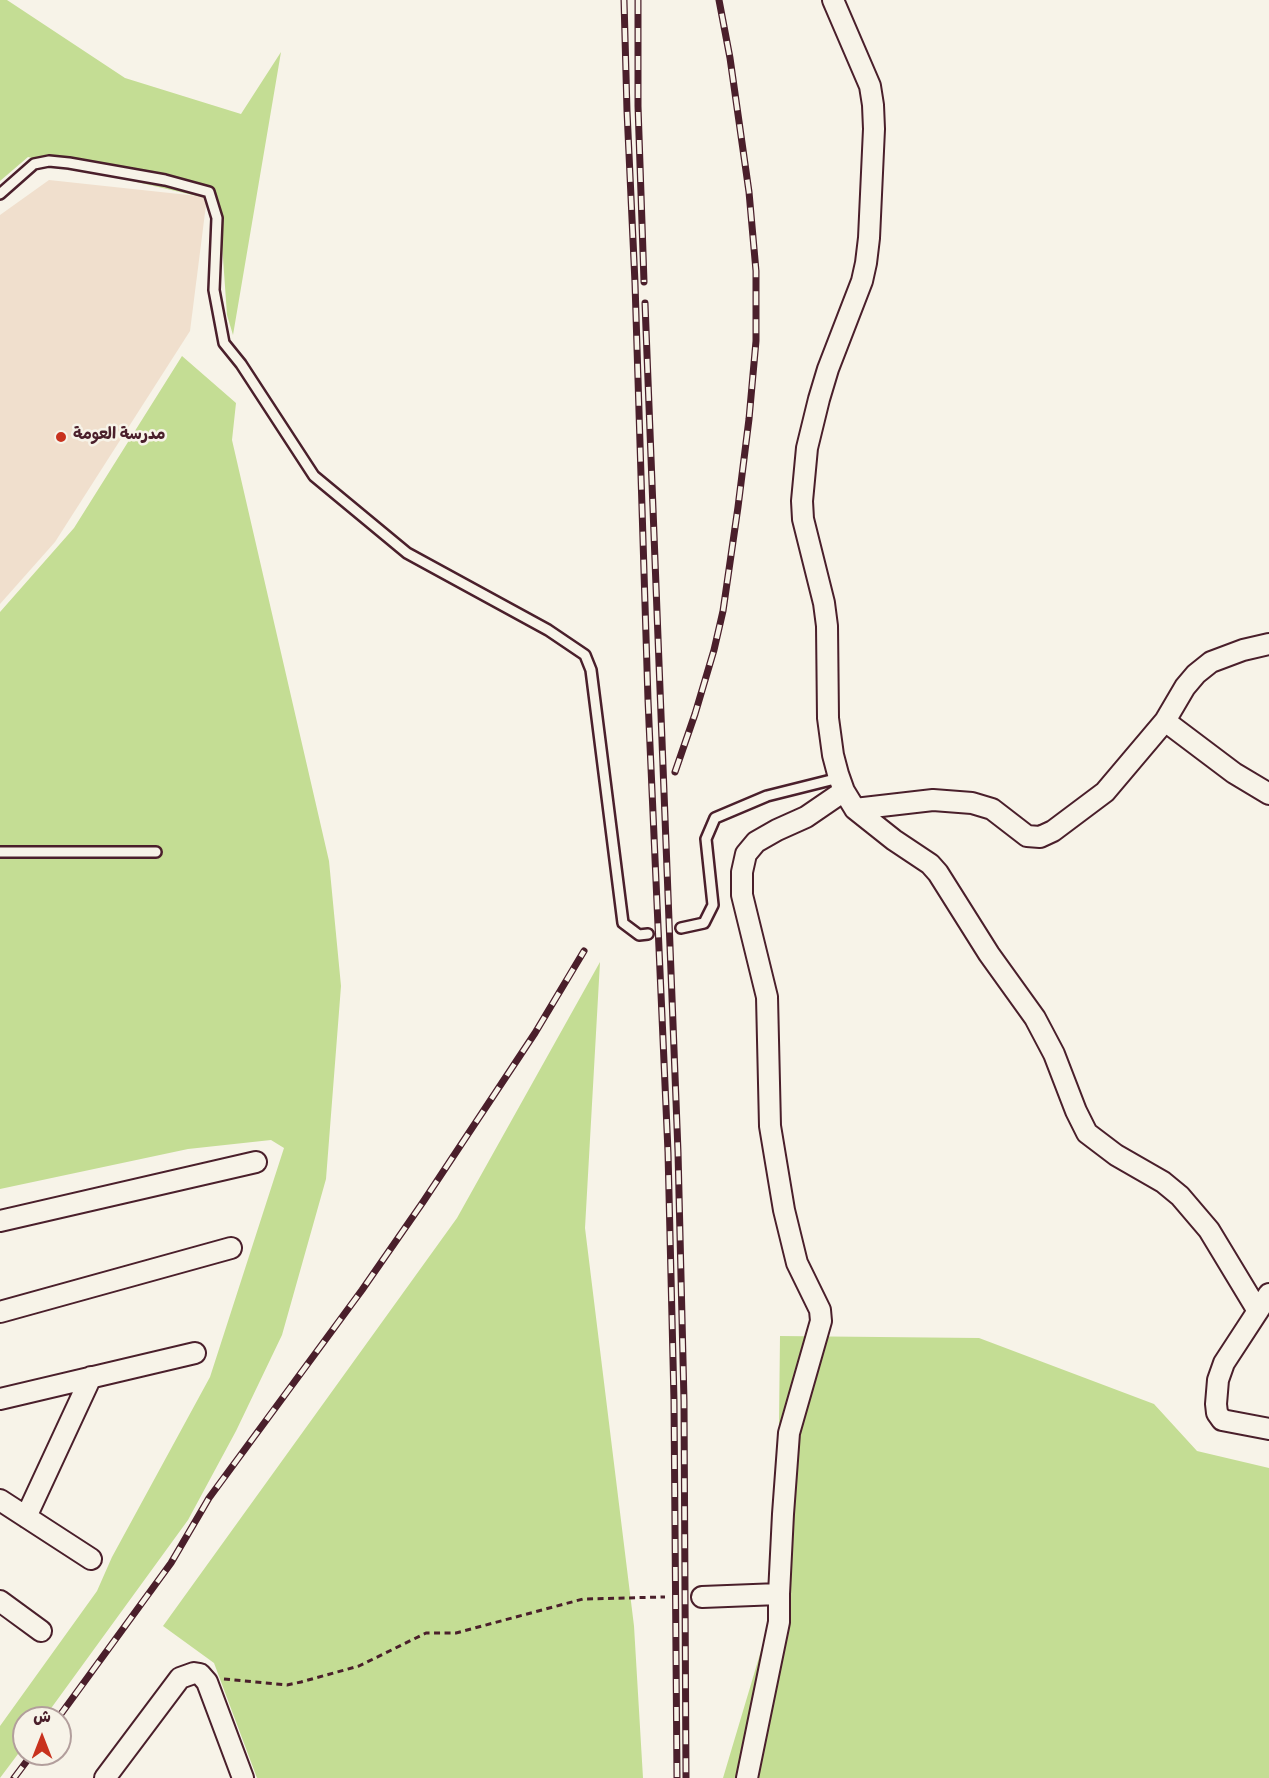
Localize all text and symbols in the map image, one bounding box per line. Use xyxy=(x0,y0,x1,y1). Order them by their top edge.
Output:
place label: مدرسة العومة xyxy=(73,427,165,447)
marker: مدرسة العومة xyxy=(54,430,68,444)
north arrow xyxy=(12,1706,72,1766)
text: ش xyxy=(33,1710,51,1729)

